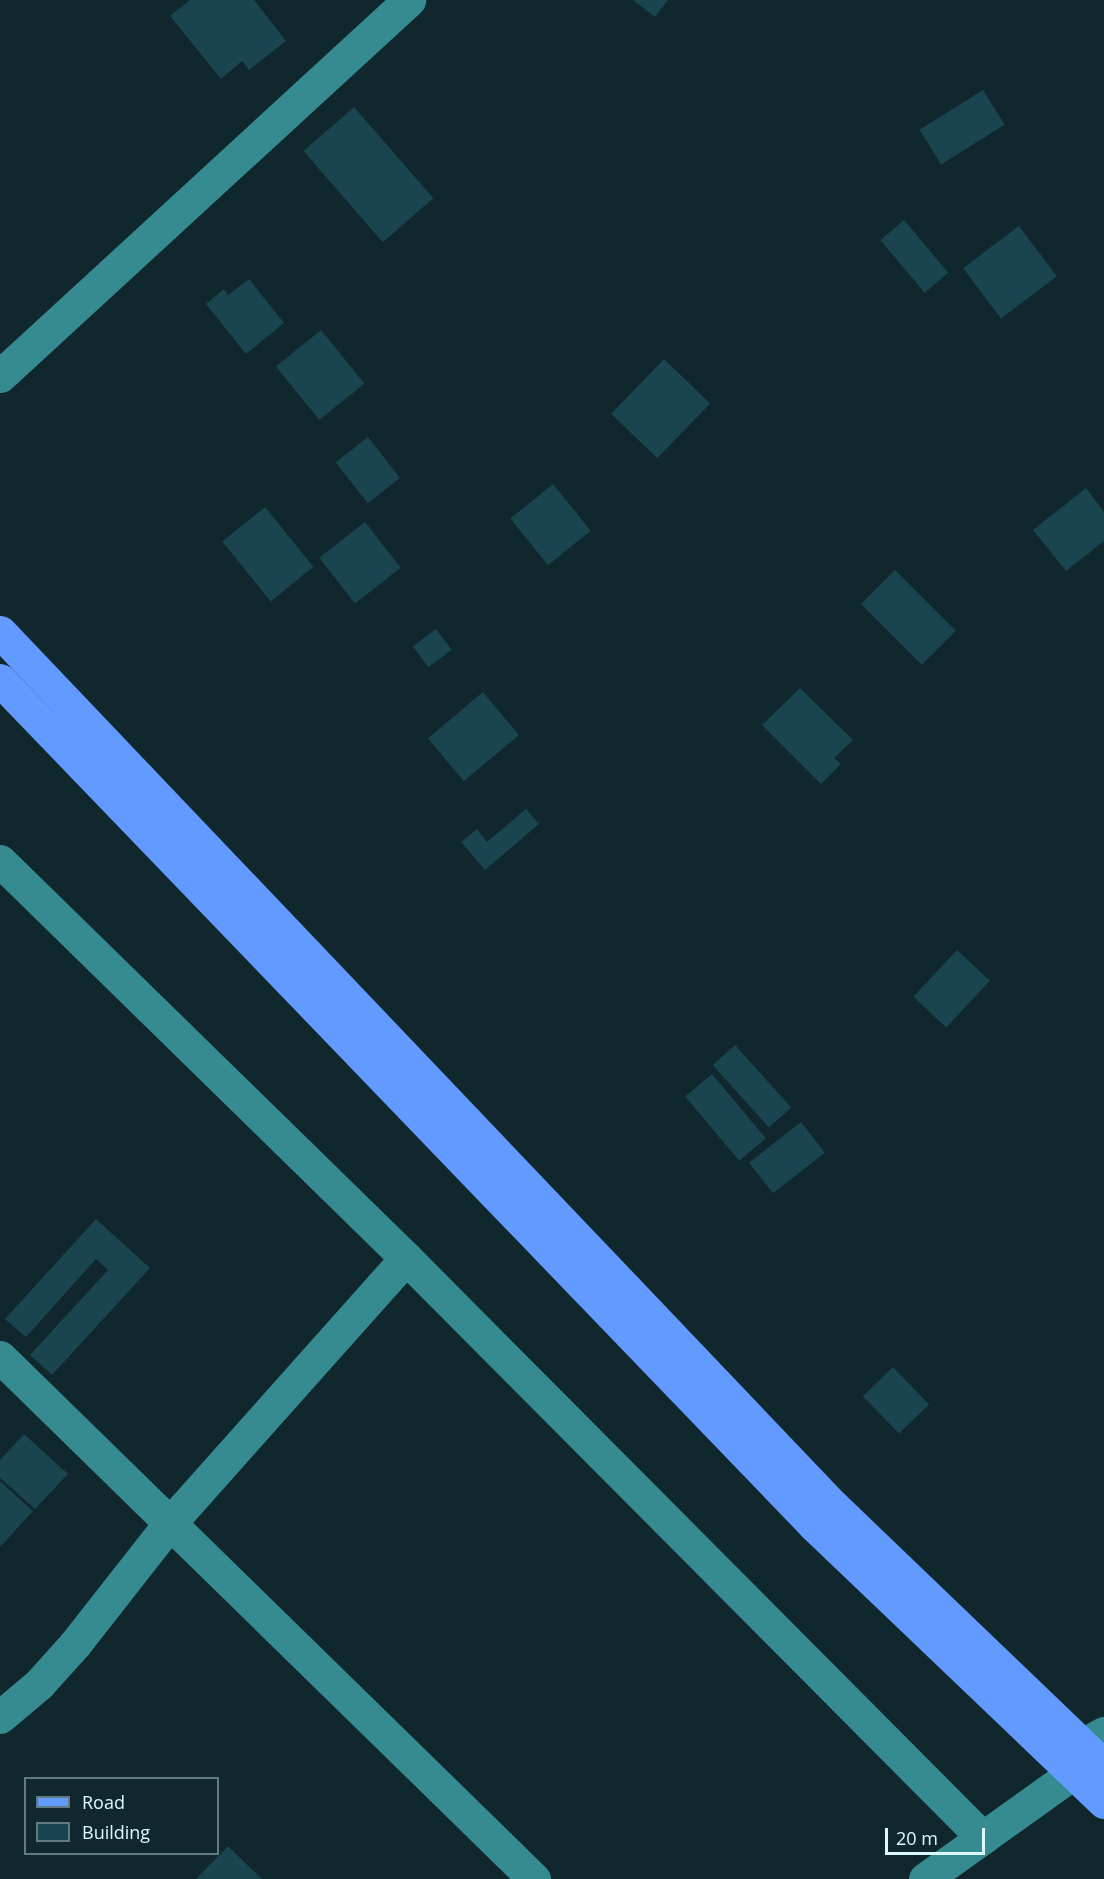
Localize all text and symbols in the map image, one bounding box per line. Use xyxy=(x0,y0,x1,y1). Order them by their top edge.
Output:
legend xyxy=(24,1777,219,1855)
text: Road xyxy=(82,1790,125,1814)
scale bar xyxy=(888,1816,988,1854)
text: Building xyxy=(82,1820,150,1844)
text: 20 m xyxy=(896,1826,938,1850)

